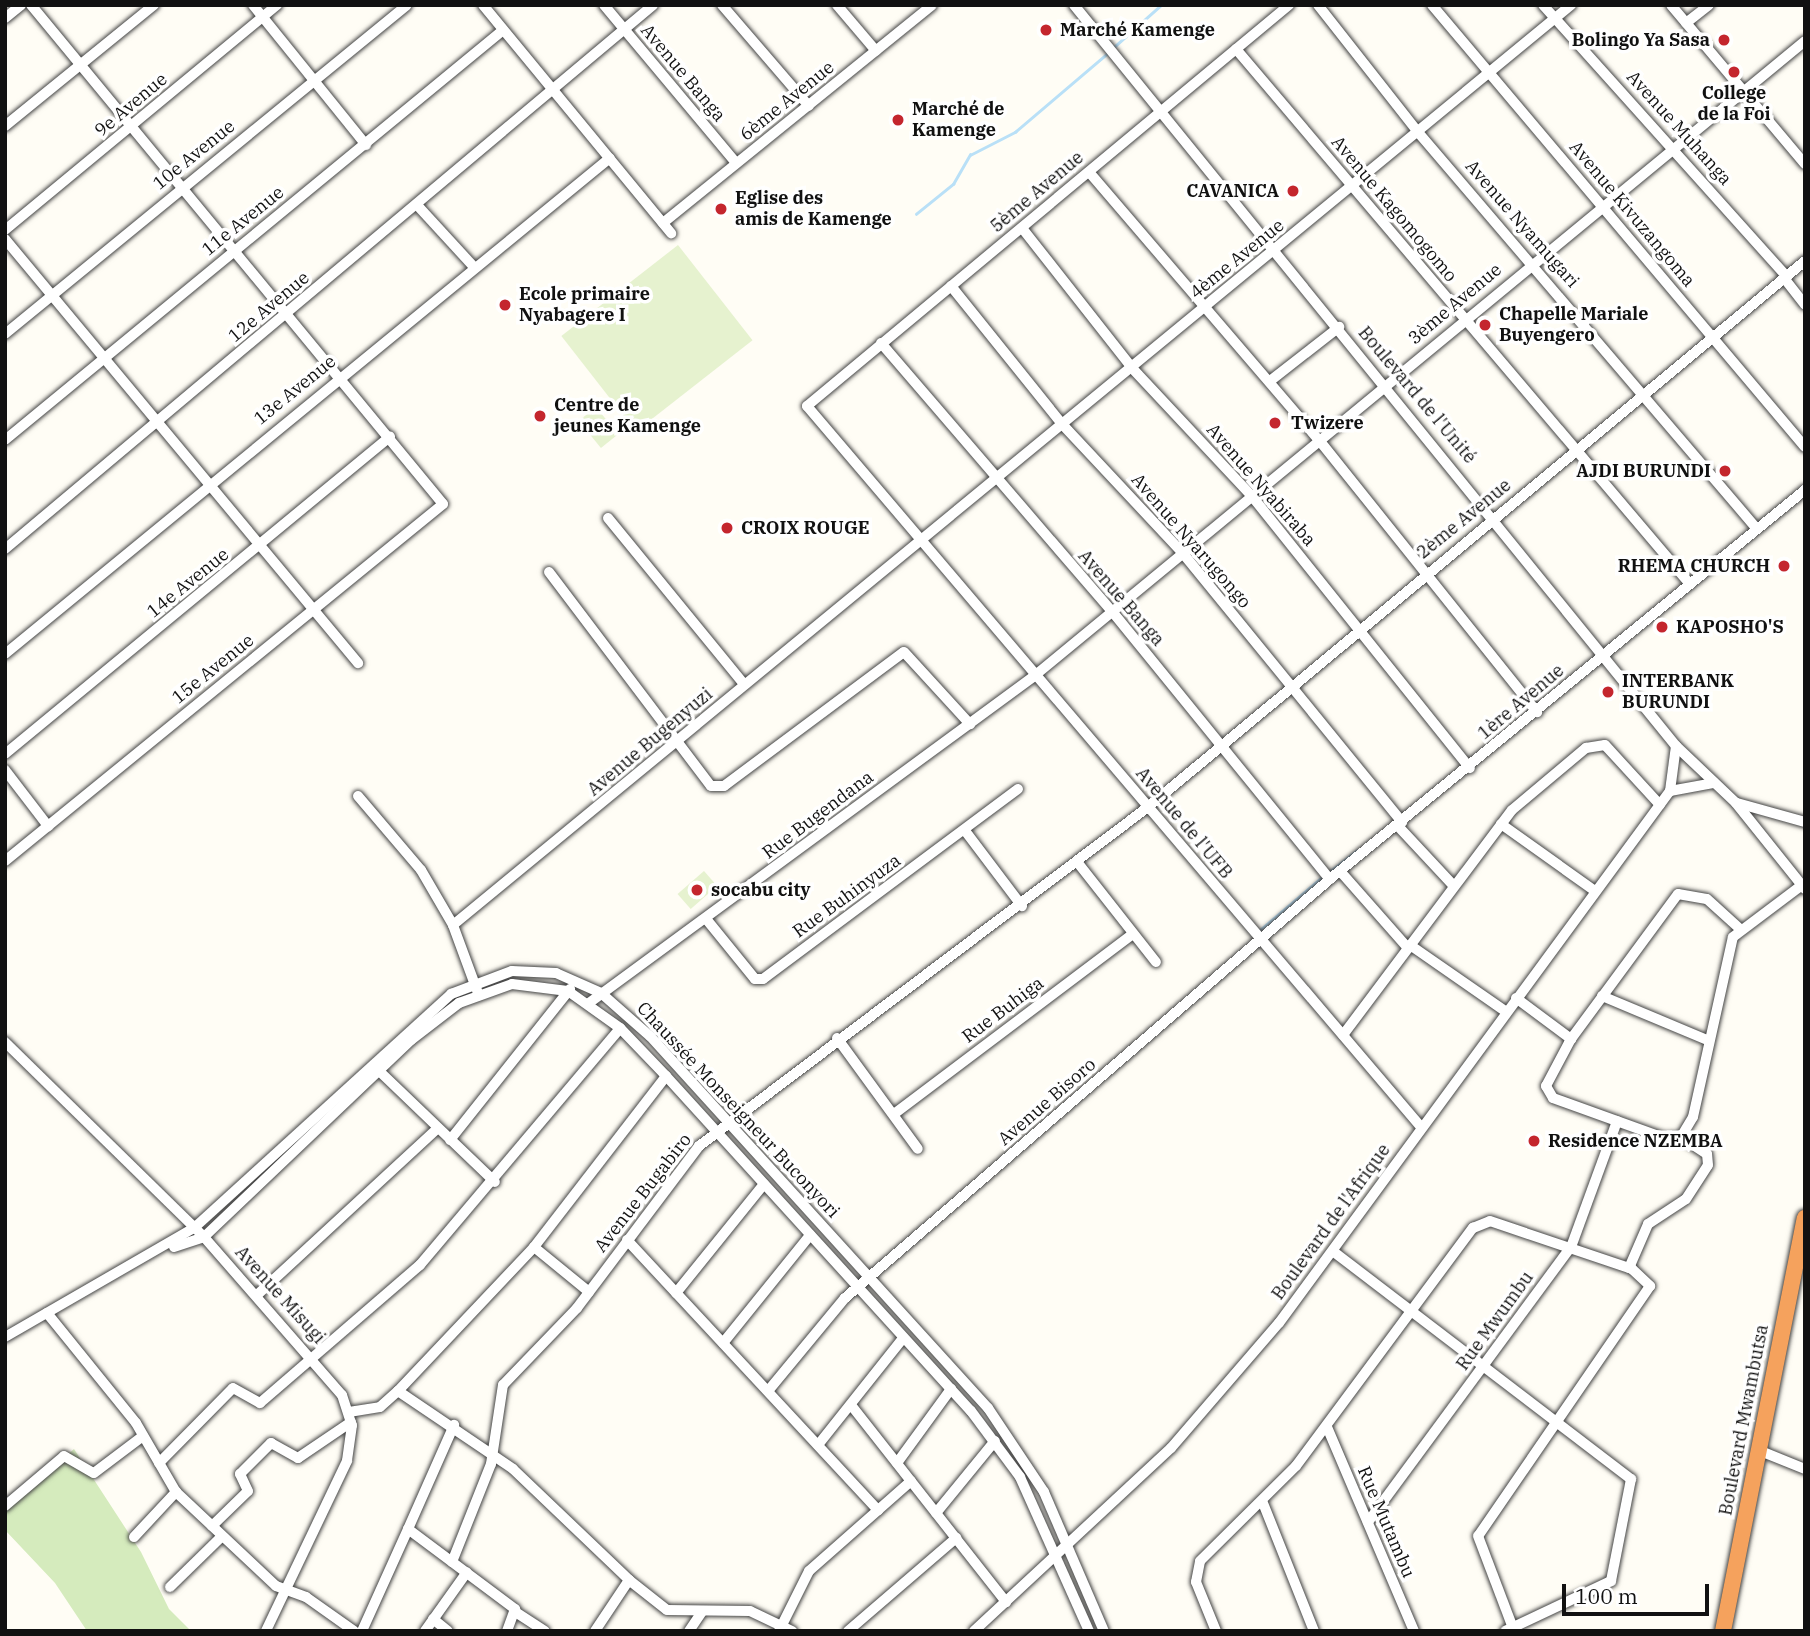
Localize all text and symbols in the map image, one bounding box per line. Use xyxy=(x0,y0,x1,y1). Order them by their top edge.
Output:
place label: Marché Kamenge xyxy=(1060,19,1215,41)
street label: Avenue Banga xyxy=(636,20,730,126)
marker: Marché Kamenge xyxy=(1038,22,1054,38)
place label: Bolingo Ya Sasa xyxy=(1572,29,1710,51)
marker: Bolingo Ya Sasa xyxy=(1716,32,1732,48)
street label: 6ème Avenue xyxy=(736,57,838,145)
marker: College de la Foi xyxy=(1726,64,1742,80)
street label: Avenue Muhanga xyxy=(1622,66,1736,190)
street label: 9e Avenue xyxy=(90,68,172,142)
place label: College de la Foi xyxy=(1697,83,1771,126)
place label: Marché de Kamenge xyxy=(912,99,1005,142)
marker: Marché de Kamenge xyxy=(890,112,906,128)
street label: 10e Avenue xyxy=(149,116,239,194)
street label: Avenue Kagomogomo xyxy=(1327,132,1461,286)
street label: Avenue Kivuzangoma xyxy=(1565,137,1699,291)
street label: 5ème Avenue xyxy=(986,147,1088,237)
street label: Avenue Nyamugari xyxy=(1461,156,1583,292)
place label: CAVANICA xyxy=(1186,180,1279,202)
street label: 11e Avenue xyxy=(198,182,288,260)
marker: CAVANICA xyxy=(1285,183,1301,199)
place label: Eglise des amis de Kamenge xyxy=(735,188,892,230)
marker: Eglise des amis de Kamenge xyxy=(713,201,729,217)
street label: 4ème Avenue xyxy=(1186,215,1288,303)
street label: 3ème Avenue xyxy=(1404,259,1506,349)
street label: 12e Avenue xyxy=(224,267,314,347)
place label: Ecole primaire Nyabagere I xyxy=(519,284,650,326)
marker: Ecole primaire Nyabagere I xyxy=(497,297,513,313)
place label: Chapelle Mariale Buyengero xyxy=(1499,304,1648,346)
marker: Chapelle Mariale Buyengero xyxy=(1477,317,1493,333)
street label: Boulevard de l'Unité xyxy=(1354,322,1480,468)
street label: 13e Avenue xyxy=(250,351,340,429)
place label: Centre de jeunes Kamenge xyxy=(554,395,701,438)
marker: Centre de jeunes Kamenge xyxy=(532,408,548,424)
place label: Twizere xyxy=(1291,412,1364,434)
marker: Twizere xyxy=(1265,413,1285,433)
street label: Avenue Nyabiraba xyxy=(1202,419,1320,551)
place label: AJDI BURUNDI xyxy=(1576,460,1711,482)
marker: AJDI BURUNDI xyxy=(1717,463,1733,479)
street label: Avenue Nyarugongo xyxy=(1127,469,1255,613)
street label: 2ème Avenue xyxy=(1413,475,1515,563)
place label: CROIX ROUGE xyxy=(741,517,870,539)
marker: CROIX ROUGE xyxy=(719,520,735,536)
street label: 14e Avenue xyxy=(143,544,233,622)
street label: Avenue Banga xyxy=(1073,545,1169,651)
place label: RHEMA CHURCH xyxy=(1618,555,1770,577)
marker: RHEMA CHURCH xyxy=(1776,558,1792,574)
place label: KAPOSHO'S xyxy=(1676,616,1784,638)
marker: KAPOSHO'S xyxy=(1654,619,1670,635)
street label: 15e Avenue xyxy=(168,630,258,708)
street label: 1ère Avenue xyxy=(1474,660,1568,744)
place label: INTERBANK BURUNDI xyxy=(1622,671,1734,714)
street label: Avenue Bugenyuzi xyxy=(583,683,717,801)
marker: INTERBANK BURUNDI xyxy=(1600,684,1616,700)
street label: Avenue de l'UFB xyxy=(1131,763,1237,883)
street label: Rue Bugendana xyxy=(758,766,878,864)
street label: Rue Buhinyuza xyxy=(789,850,905,942)
place label: socabu city xyxy=(711,879,810,901)
marker: socabu city xyxy=(689,882,705,898)
street label: Rue Buhiga xyxy=(958,972,1048,1048)
street label: Chaussée Monseigneur Buconyori xyxy=(632,998,844,1222)
street label: Avenue Bisoro xyxy=(994,1054,1100,1150)
street label: Avenue Bugabiro xyxy=(590,1129,696,1257)
place label: Residence NZEMBA xyxy=(1548,1130,1722,1152)
marker: Residence NZEMBA xyxy=(1526,1133,1542,1149)
street label: Boulevard de l'Afrique xyxy=(1267,1140,1395,1304)
street label: Avenue Misugi xyxy=(230,1242,330,1348)
street label: Rue Mwumbu xyxy=(1452,1267,1538,1375)
street label: Boulevard Mwambutsa xyxy=(1715,1323,1773,1517)
street label: Rue Mutambu xyxy=(1353,1463,1419,1581)
scale bar xyxy=(1565,1570,1712,1614)
text: 100 m xyxy=(1575,1582,1638,1610)

